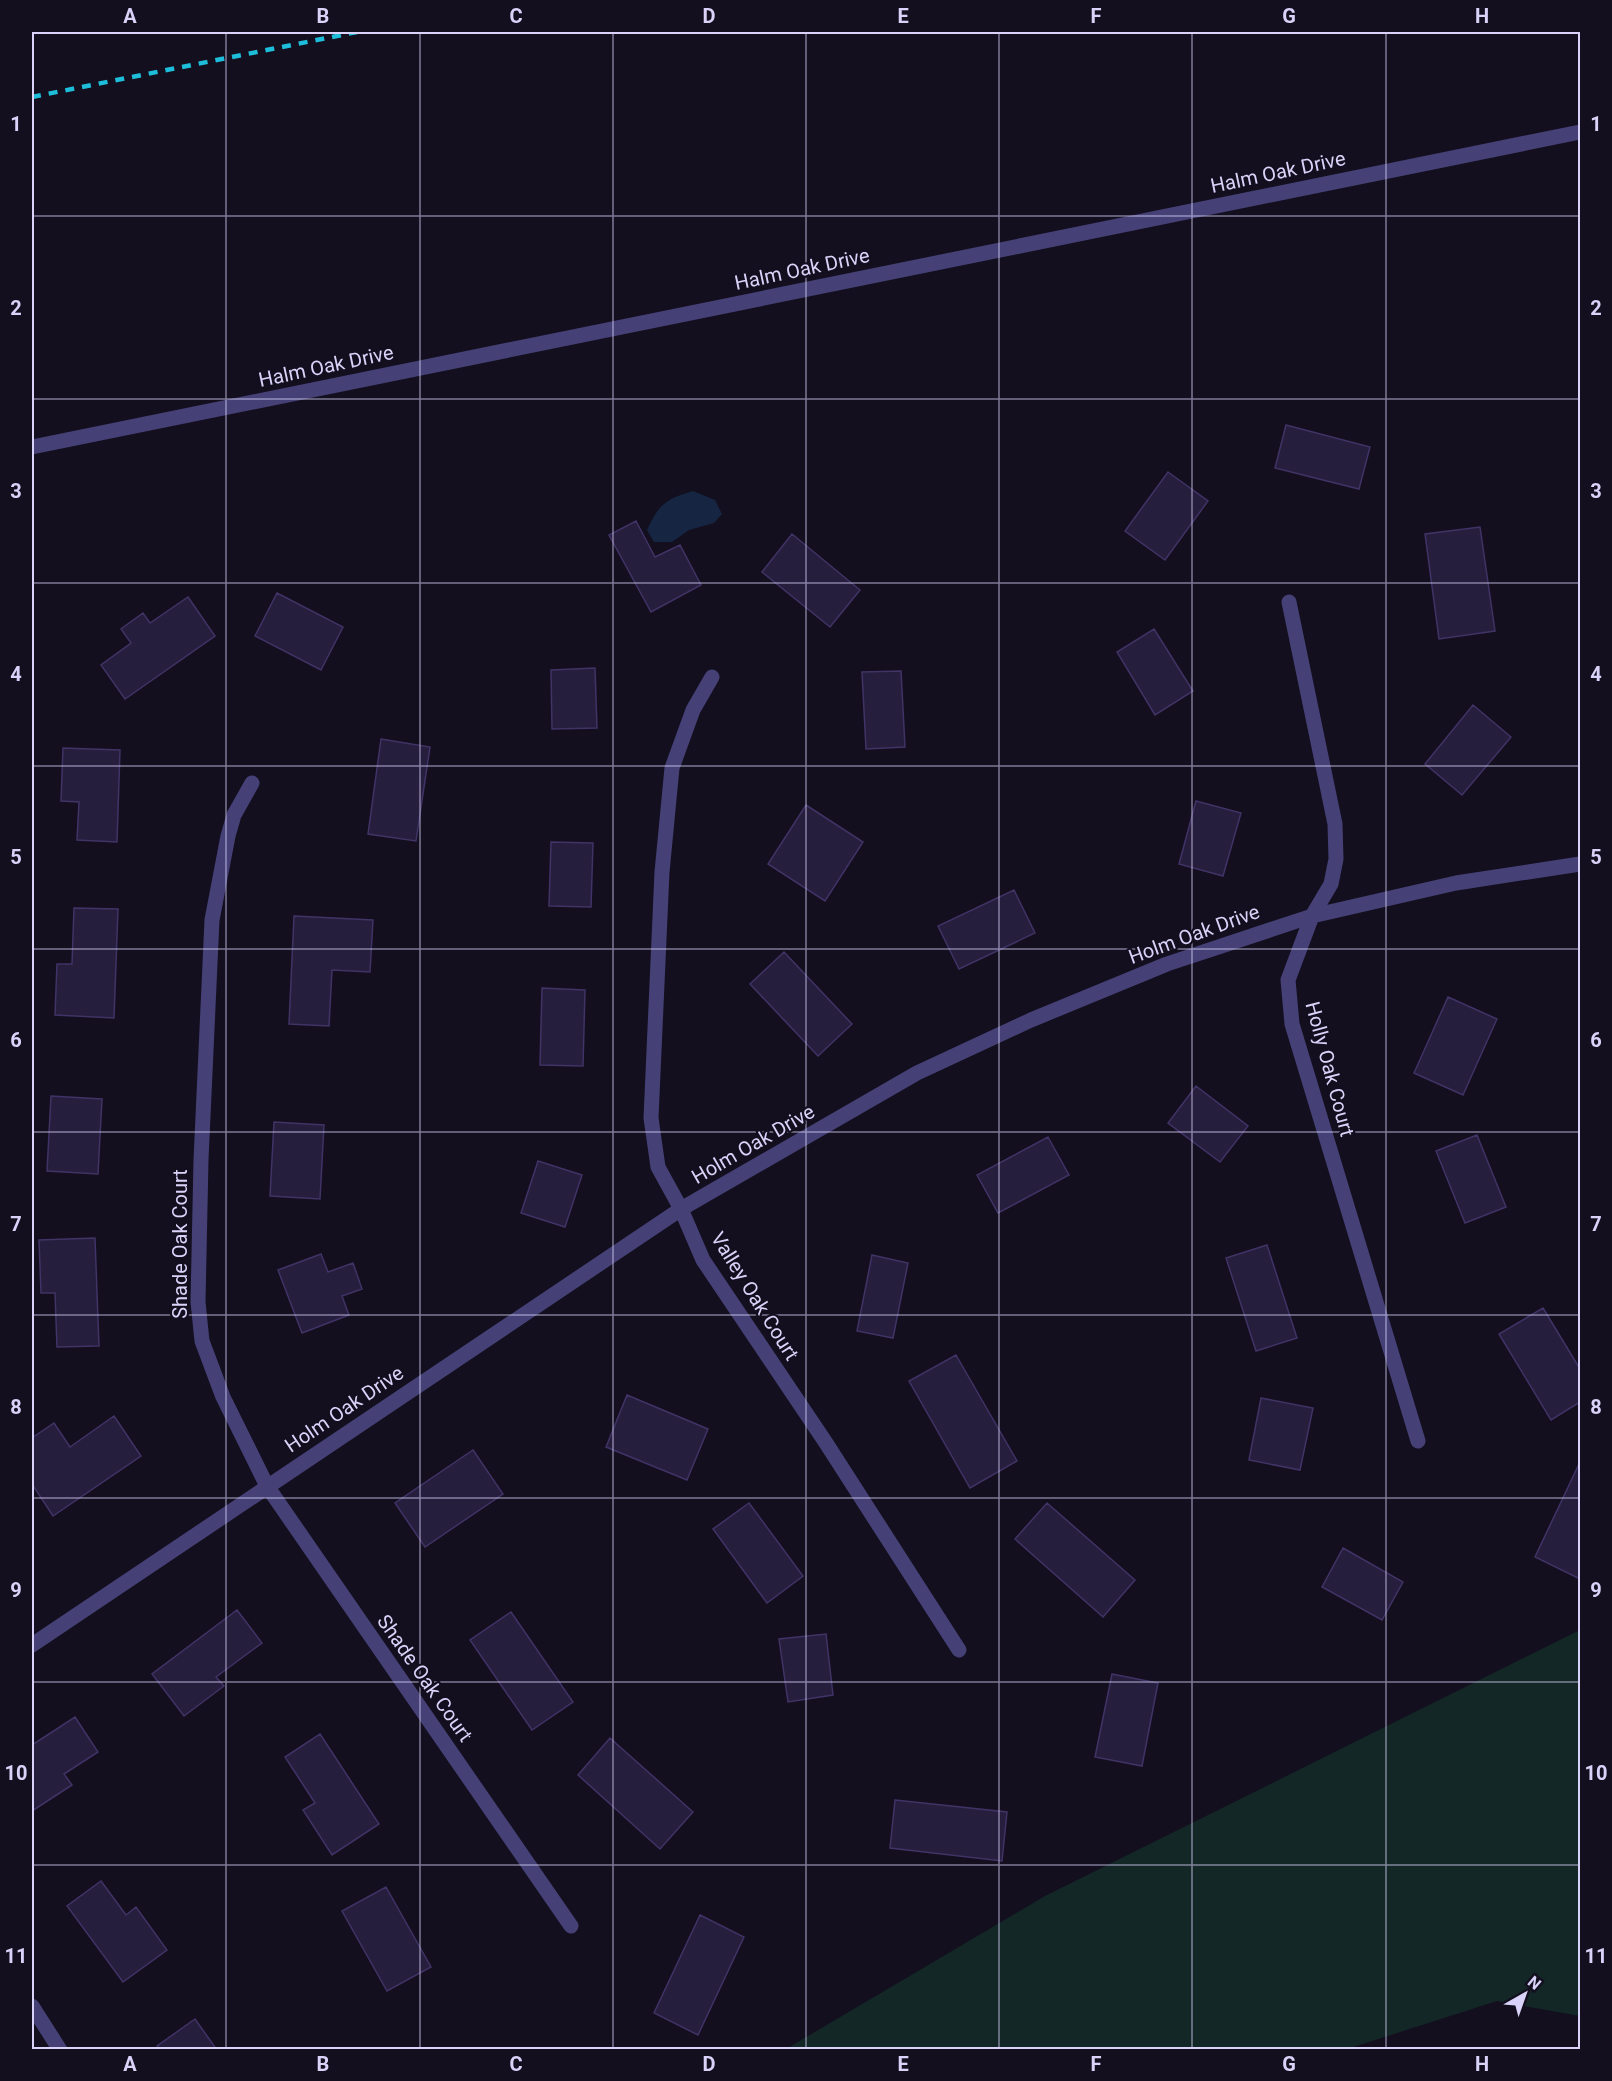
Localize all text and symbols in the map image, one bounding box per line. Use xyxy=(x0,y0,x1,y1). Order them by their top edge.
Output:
text: A xyxy=(123,4,137,28)
text: B xyxy=(317,4,329,28)
text: C xyxy=(509,4,523,28)
text: D xyxy=(703,4,716,28)
text: E xyxy=(897,4,909,28)
text: F xyxy=(1091,4,1102,28)
text: G xyxy=(1282,4,1296,28)
text: H xyxy=(1475,4,1489,28)
text: 1 xyxy=(10,112,22,136)
text: 1 xyxy=(1590,112,1602,136)
street label: Halm Oak Drive xyxy=(1208,146,1348,198)
street label: Halm Oak Drive xyxy=(732,243,872,295)
text: 2 xyxy=(10,296,22,320)
text: 2 xyxy=(1590,296,1602,320)
street label: Halm Oak Drive xyxy=(256,340,396,392)
text: 3 xyxy=(10,479,22,503)
text: 3 xyxy=(1590,479,1602,503)
text: 4 xyxy=(10,662,22,686)
text: 4 xyxy=(1590,662,1602,686)
text: 5 xyxy=(10,845,22,869)
text: 5 xyxy=(1590,845,1602,869)
street label: Holm Oak Drive xyxy=(1125,899,1263,969)
street label: Holly Oak Court xyxy=(1300,999,1360,1139)
text: 6 xyxy=(10,1028,22,1052)
text: 6 xyxy=(1590,1028,1602,1052)
street label: Holm Oak Drive xyxy=(687,1099,819,1189)
street label: Shade Oak Court xyxy=(168,1169,192,1319)
text: 7 xyxy=(10,1212,22,1236)
text: 7 xyxy=(1590,1212,1602,1236)
street label: Valley Oak Court xyxy=(706,1227,804,1365)
street label: Holm Oak Drive xyxy=(280,1361,408,1457)
text: 8 xyxy=(10,1395,22,1419)
text: 8 xyxy=(1590,1395,1602,1419)
text: 9 xyxy=(10,1578,22,1602)
text: 9 xyxy=(1590,1578,1602,1602)
street label: Shade Oak Court xyxy=(372,1610,478,1746)
text: 10 xyxy=(5,1761,27,1785)
text: 10 xyxy=(1585,1761,1607,1785)
text: 11 xyxy=(5,1944,27,1968)
text: 11 xyxy=(1585,1944,1607,1968)
north arrow xyxy=(1495,1964,1555,2024)
text: N xyxy=(1524,1972,1545,1994)
text: A xyxy=(123,2052,137,2076)
text: B xyxy=(317,2052,329,2076)
text: C xyxy=(509,2052,523,2076)
text: D xyxy=(703,2052,716,2076)
text: E xyxy=(897,2052,909,2076)
text: F xyxy=(1091,2052,1102,2076)
text: G xyxy=(1282,2052,1296,2076)
text: H xyxy=(1475,2052,1489,2076)

